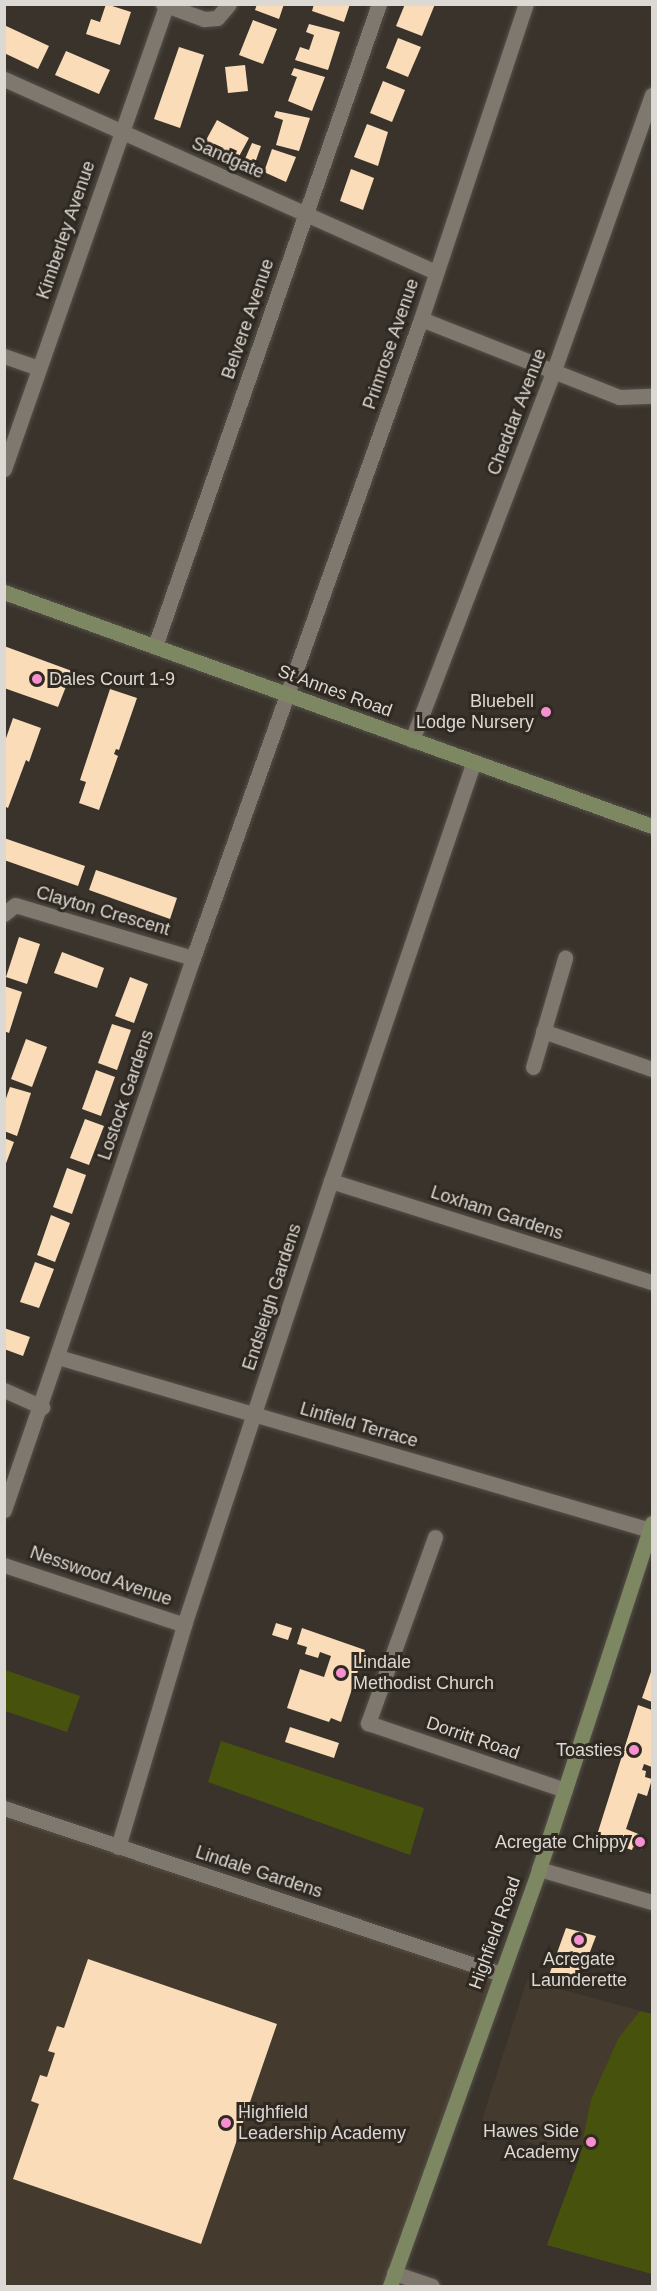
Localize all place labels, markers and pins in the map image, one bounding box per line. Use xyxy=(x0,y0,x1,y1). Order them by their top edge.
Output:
place label: Dales Court 1-9 xyxy=(49,668,175,690)
marker: Dales Court 1-9 xyxy=(30,672,44,686)
place label: Bluebell Lodge Nursery xyxy=(416,691,534,734)
marker: Bluebell Lodge Nursery xyxy=(539,705,553,719)
place label: Lindale Methodist Church xyxy=(353,1652,494,1694)
marker: Lindale Methodist Church xyxy=(334,1666,348,1680)
place label: Toasties xyxy=(556,1739,622,1761)
marker: Toasties xyxy=(627,1743,641,1757)
place label: Acregate Chippy xyxy=(495,1831,628,1853)
marker: Acregate Chippy xyxy=(633,1835,647,1849)
marker: Acregate Launderette xyxy=(572,1933,586,1947)
place label: Acregate Launderette xyxy=(531,1949,627,1992)
place label: Highfield Leadership Academy xyxy=(238,2102,407,2144)
marker: Highfield Leadership Academy xyxy=(219,2116,233,2130)
place label: Hawes Side Academy xyxy=(483,2121,579,2164)
marker: Hawes Side Academy xyxy=(584,2135,598,2149)

